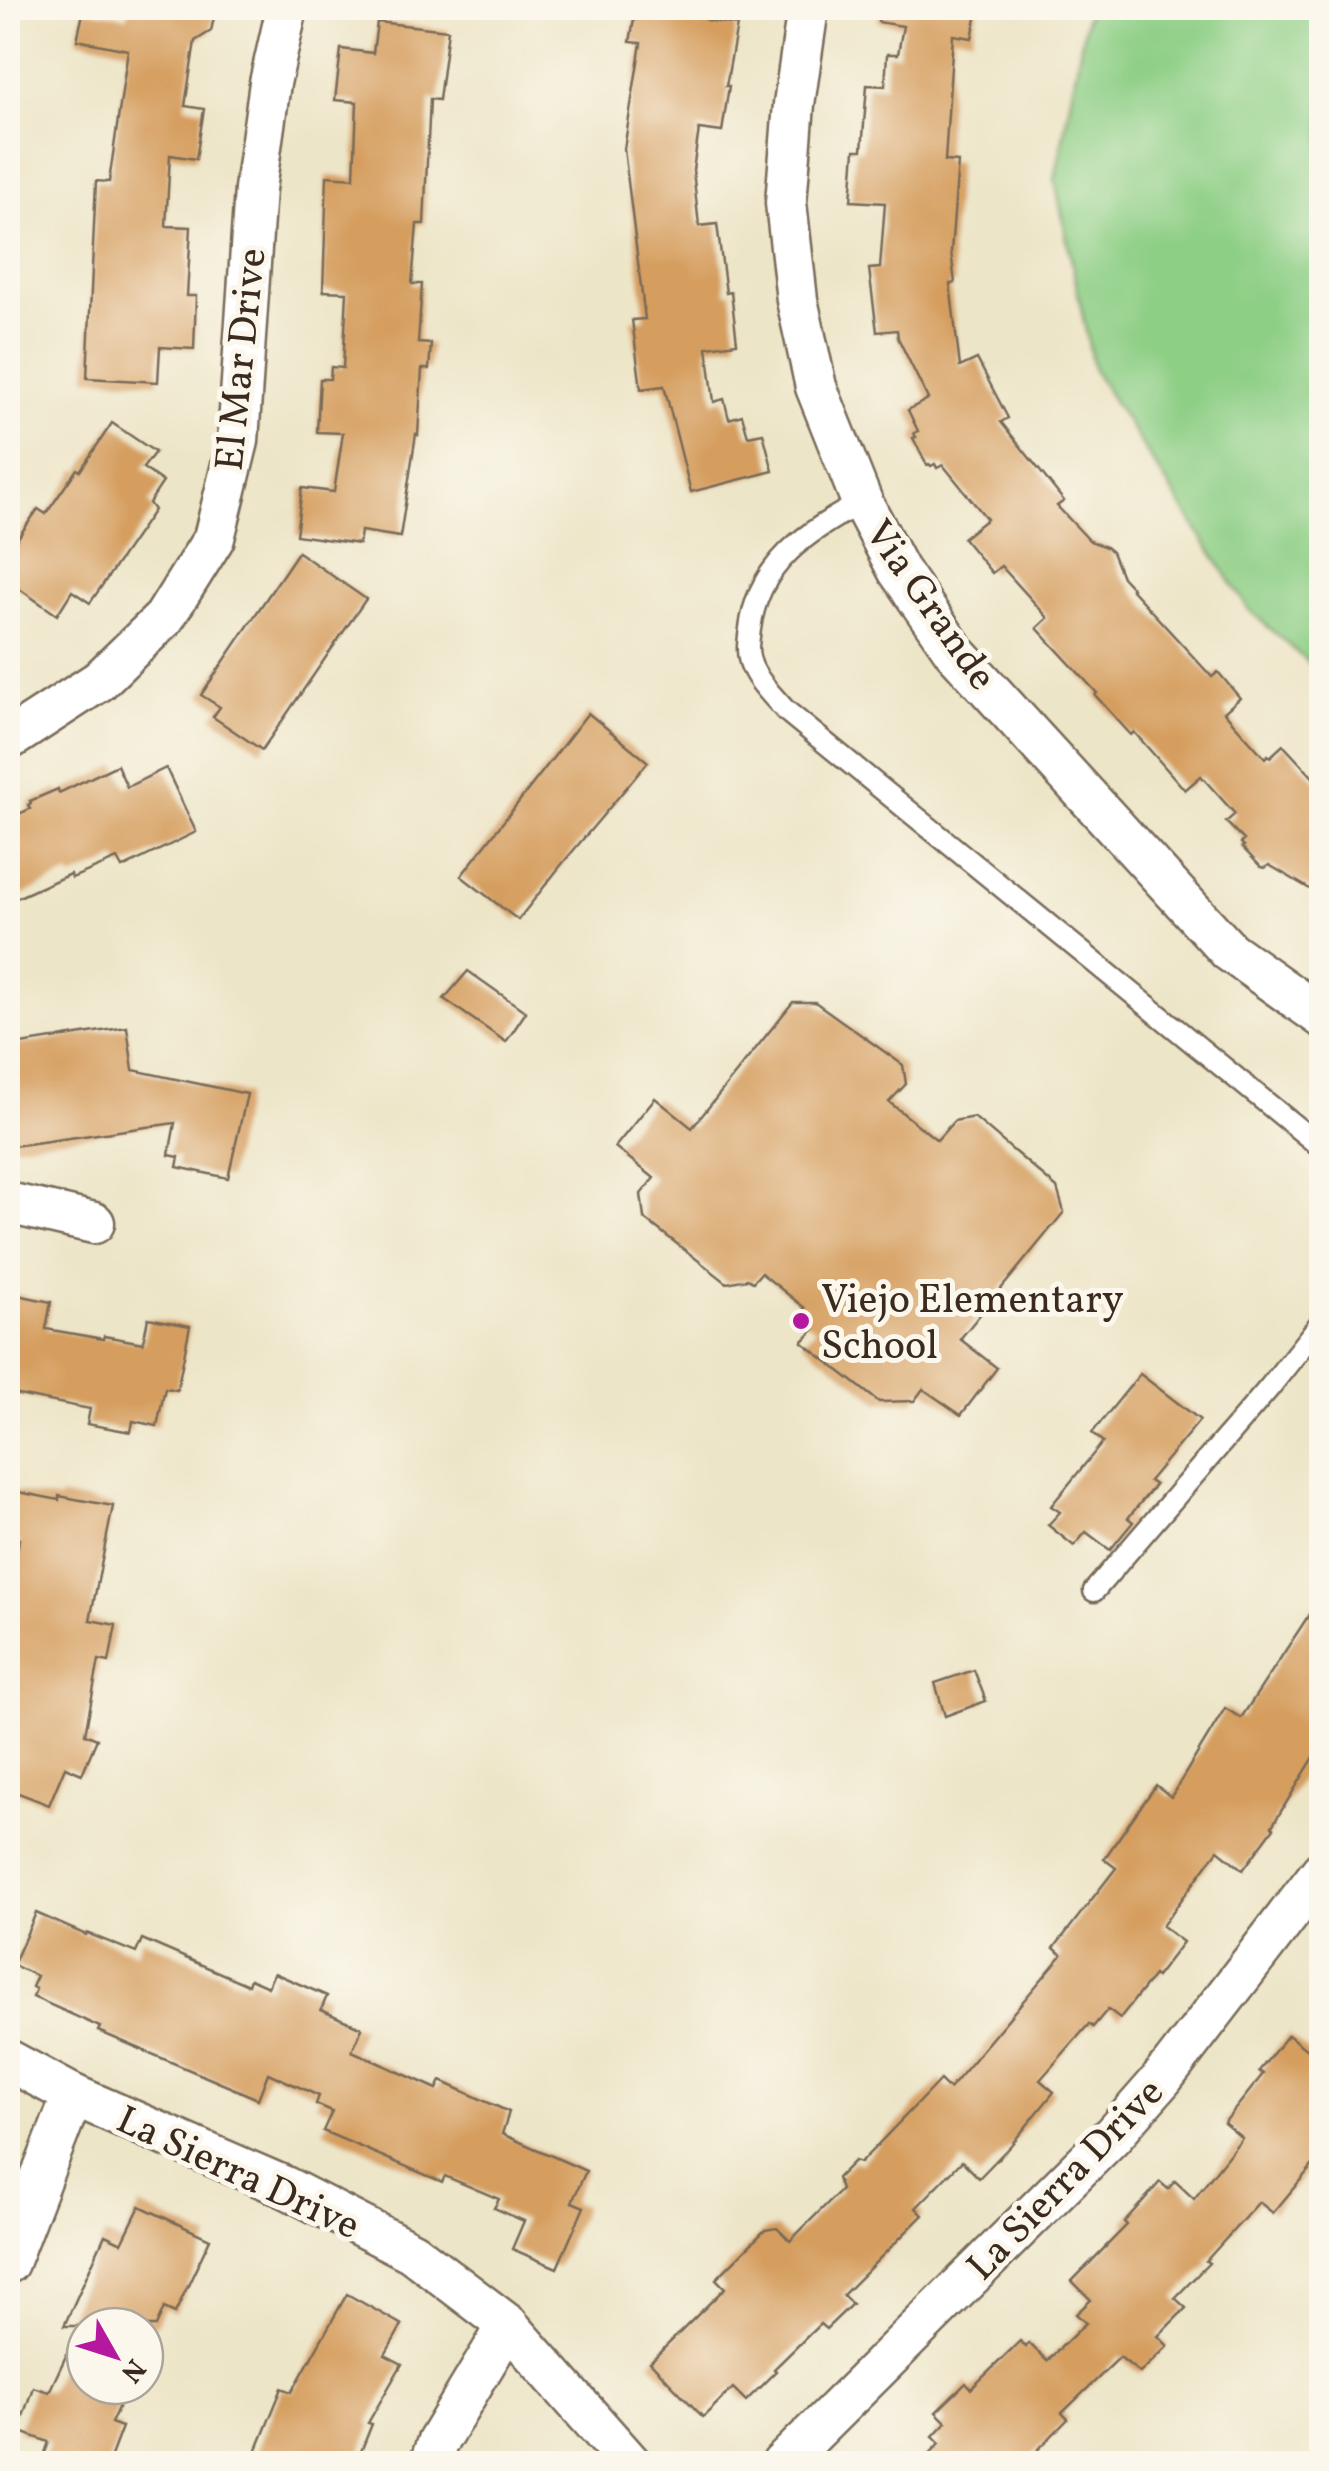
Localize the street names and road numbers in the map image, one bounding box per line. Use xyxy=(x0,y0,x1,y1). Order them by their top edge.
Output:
street label: El Mar Drive xyxy=(203,245,283,474)
street label: Via Grande xyxy=(849,510,1008,703)
street label: La Sierra Drive xyxy=(956,2067,1178,2295)
street label: La Sierra Drive xyxy=(107,2094,368,2255)

